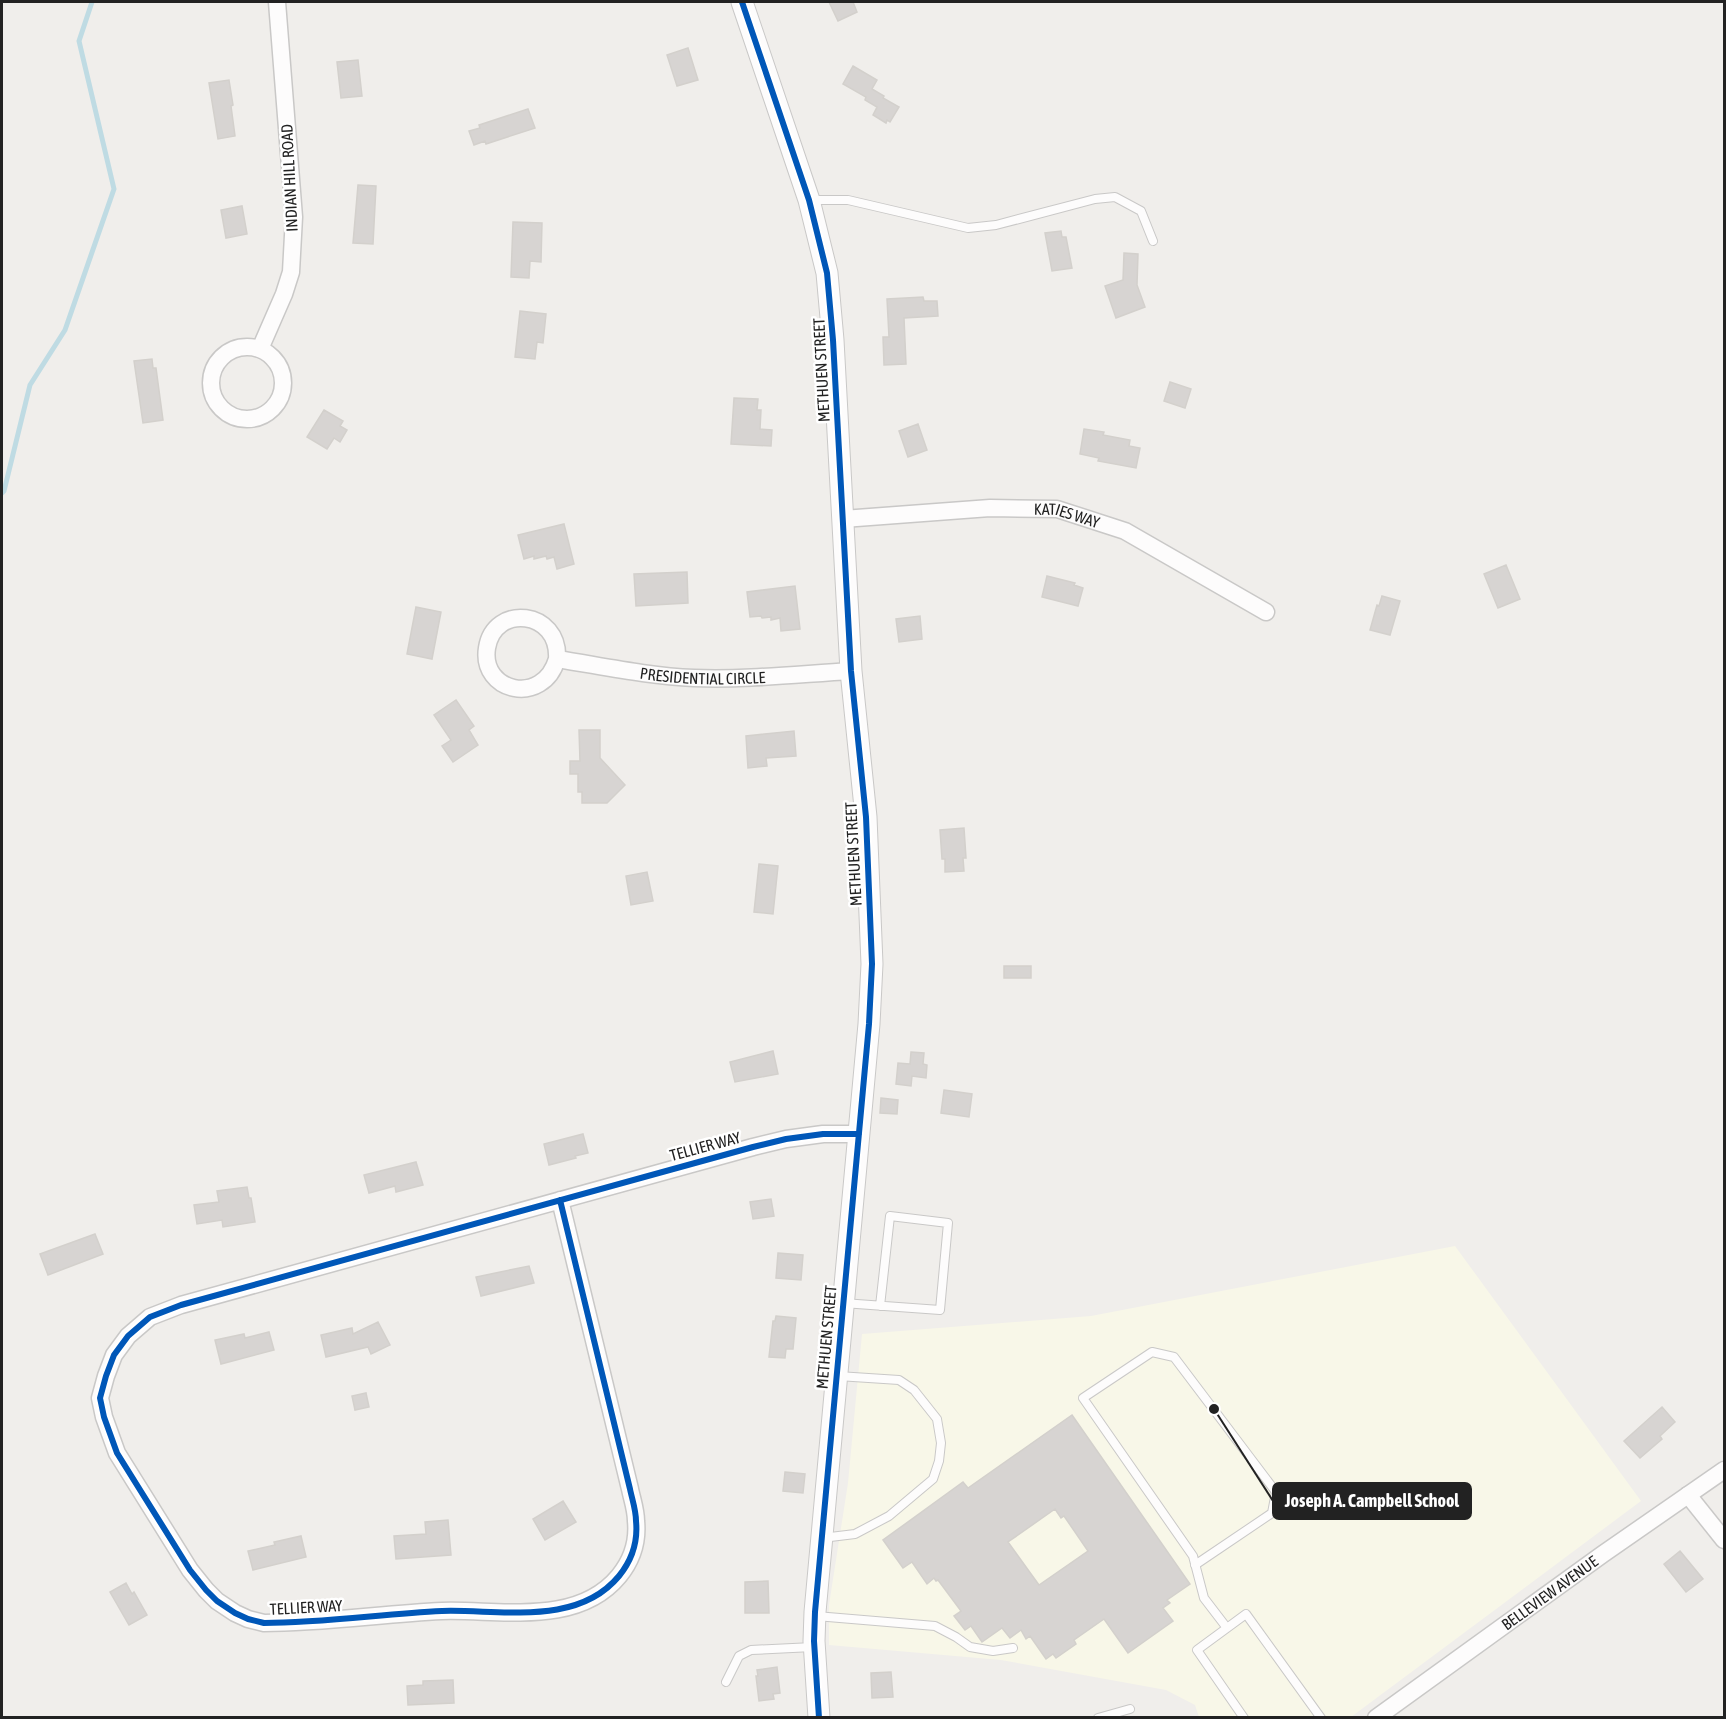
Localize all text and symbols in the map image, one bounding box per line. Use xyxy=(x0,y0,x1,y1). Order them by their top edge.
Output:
street label: INDIAN HILL ROAD xyxy=(277,124,301,232)
street label: METHUEN STREET xyxy=(809,318,833,422)
street label: KATIES WAY xyxy=(1034,500,1103,531)
street label: PRESIDENTIAL CIRCLE xyxy=(639,664,766,687)
street label: METHUEN STREET xyxy=(841,802,865,906)
street label: TELLIER WAY xyxy=(668,1128,743,1164)
street label: METHUEN STREET xyxy=(812,1284,840,1390)
callout: Joseph A. Campbell School xyxy=(1273,1483,1471,1519)
text: Joseph A. Campbell School xyxy=(1284,1490,1459,1511)
street label: BELLEVIEW AVENUE xyxy=(1498,1552,1601,1633)
street label: TELLIER WAY xyxy=(269,1596,344,1618)

